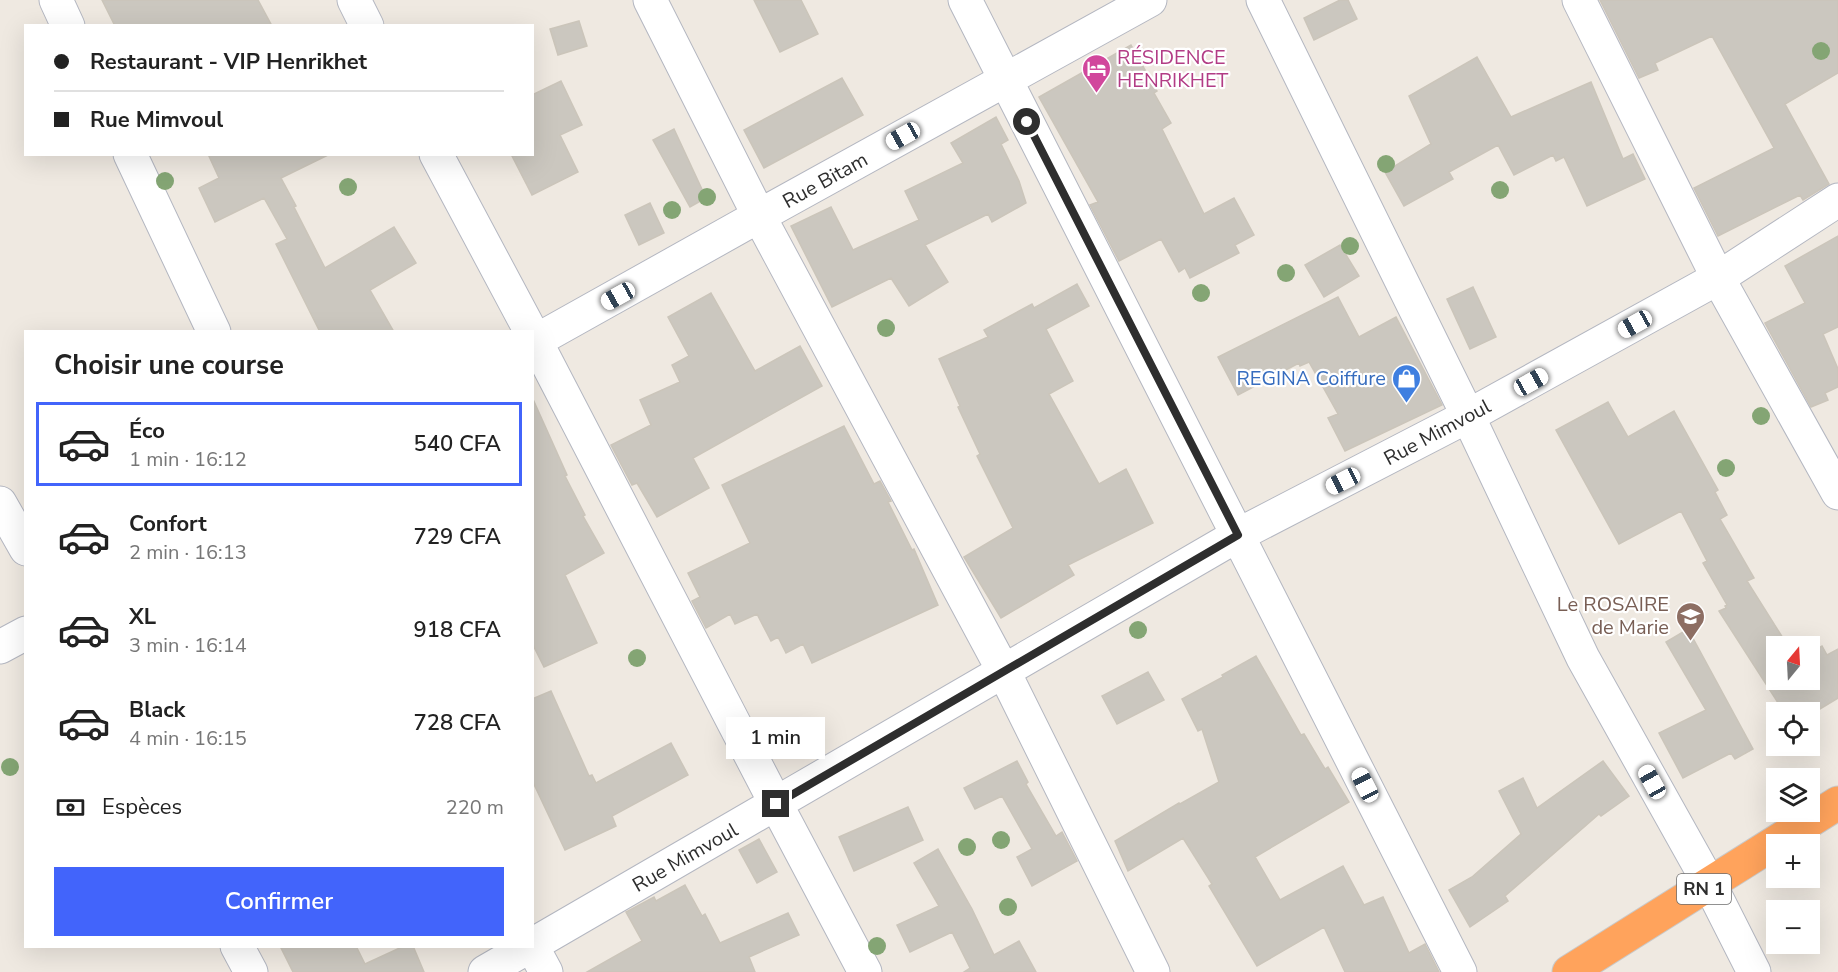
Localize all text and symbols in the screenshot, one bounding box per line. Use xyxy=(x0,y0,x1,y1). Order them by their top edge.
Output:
place label: RÉSIDENCE HENRIKHET xyxy=(1117,44,1228,94)
text: Restaurant - VIP Henrikhet xyxy=(90,47,367,77)
hotel icon: RÉSIDENCE HENRIKHET xyxy=(1080,52,1112,94)
text: Rue Mimvoul xyxy=(90,105,223,135)
route start xyxy=(1013,108,1040,135)
car xyxy=(883,119,923,153)
street label: Rue Bitam xyxy=(778,146,873,215)
car xyxy=(598,279,638,313)
car xyxy=(1615,307,1655,341)
text: Choisir une course xyxy=(54,347,284,384)
shop icon: REGINA Coiffure xyxy=(1391,362,1423,404)
place label: REGINA Coiffure xyxy=(1236,365,1386,392)
car xyxy=(1511,365,1551,399)
street label: Rue Mimvoul xyxy=(1379,393,1496,472)
text: Éco xyxy=(129,416,165,446)
icon: car xyxy=(57,417,111,471)
text: 540 CFA xyxy=(414,429,501,459)
text: 1 min · 16:12 xyxy=(129,446,247,473)
car xyxy=(1323,465,1363,497)
text: Confort xyxy=(129,509,207,539)
icon: car xyxy=(57,510,111,564)
text: 729 CFA xyxy=(414,522,501,552)
text: 2 min · 16:13 xyxy=(129,539,247,566)
place label: Le ROSAIRE de Marie xyxy=(1557,591,1669,641)
school or university icon: Le ROSAIRE de Marie xyxy=(1674,600,1706,642)
text: XL xyxy=(129,602,156,632)
icon: car xyxy=(57,603,111,657)
text: 918 CFA xyxy=(414,615,501,645)
text: 3 min · 16:14 xyxy=(129,632,247,659)
north arrow xyxy=(1766,636,1820,690)
map controls xyxy=(1766,636,1820,954)
text: Black xyxy=(129,695,185,725)
icon: car xyxy=(57,696,111,750)
button: locate xyxy=(1766,702,1820,756)
text: 728 CFA xyxy=(414,708,501,738)
callout: 1 min xyxy=(726,717,826,759)
text: 1 min xyxy=(750,724,801,751)
text: 4 min · 16:15 xyxy=(129,725,247,752)
car xyxy=(1635,762,1669,802)
car xyxy=(1349,765,1381,805)
button: layers xyxy=(1766,768,1820,822)
route end xyxy=(762,790,789,817)
icon: cash xyxy=(54,791,87,824)
text: Espèces xyxy=(102,792,182,822)
text: 220 m xyxy=(446,794,504,821)
street label: Rue Mimvoul xyxy=(628,816,743,899)
button: + xyxy=(1766,834,1820,888)
button: Confirmer xyxy=(54,867,504,936)
road number: RN 1 xyxy=(1677,874,1731,904)
button: − xyxy=(1766,900,1820,954)

